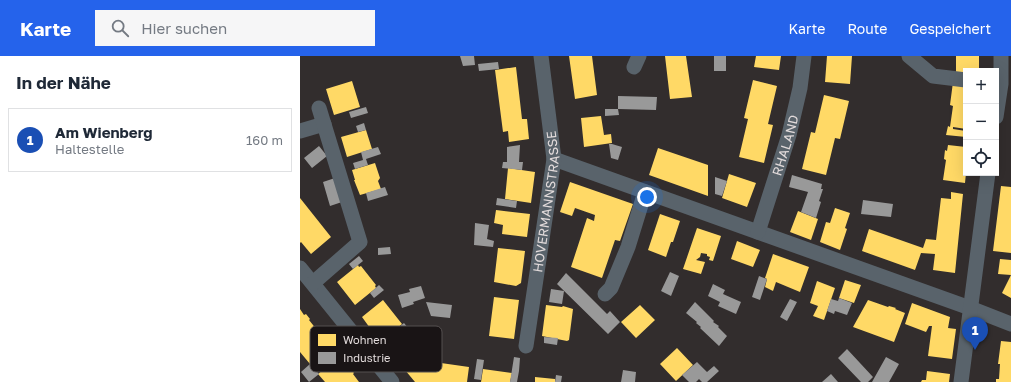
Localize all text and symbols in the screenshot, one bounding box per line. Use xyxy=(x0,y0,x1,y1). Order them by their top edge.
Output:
search box xyxy=(95,10,375,46)
text: Karte xyxy=(20,17,71,40)
icon: search xyxy=(109,17,131,39)
text: Hier suchen xyxy=(141,19,227,37)
text: Karte xyxy=(789,20,825,37)
text: Route xyxy=(847,20,887,37)
text: Gespeichert xyxy=(909,20,991,37)
map controls xyxy=(963,68,999,176)
button: + xyxy=(963,68,999,104)
text: In der Nähe xyxy=(16,72,111,93)
button: − xyxy=(963,104,999,140)
street label: RHALAND xyxy=(768,113,801,178)
text: Am Wienberg xyxy=(55,123,153,141)
street label: HOVERMANNSTRASSE xyxy=(529,130,563,273)
text: 1 xyxy=(27,132,33,148)
text: 160 m xyxy=(246,132,283,148)
button: locate xyxy=(963,140,999,176)
text: Haltestelle xyxy=(55,141,124,157)
your location xyxy=(637,187,657,207)
pin: 1 xyxy=(962,317,988,350)
legend xyxy=(310,326,442,372)
text: Wohnen xyxy=(343,333,386,346)
text: Industrie xyxy=(343,351,391,364)

